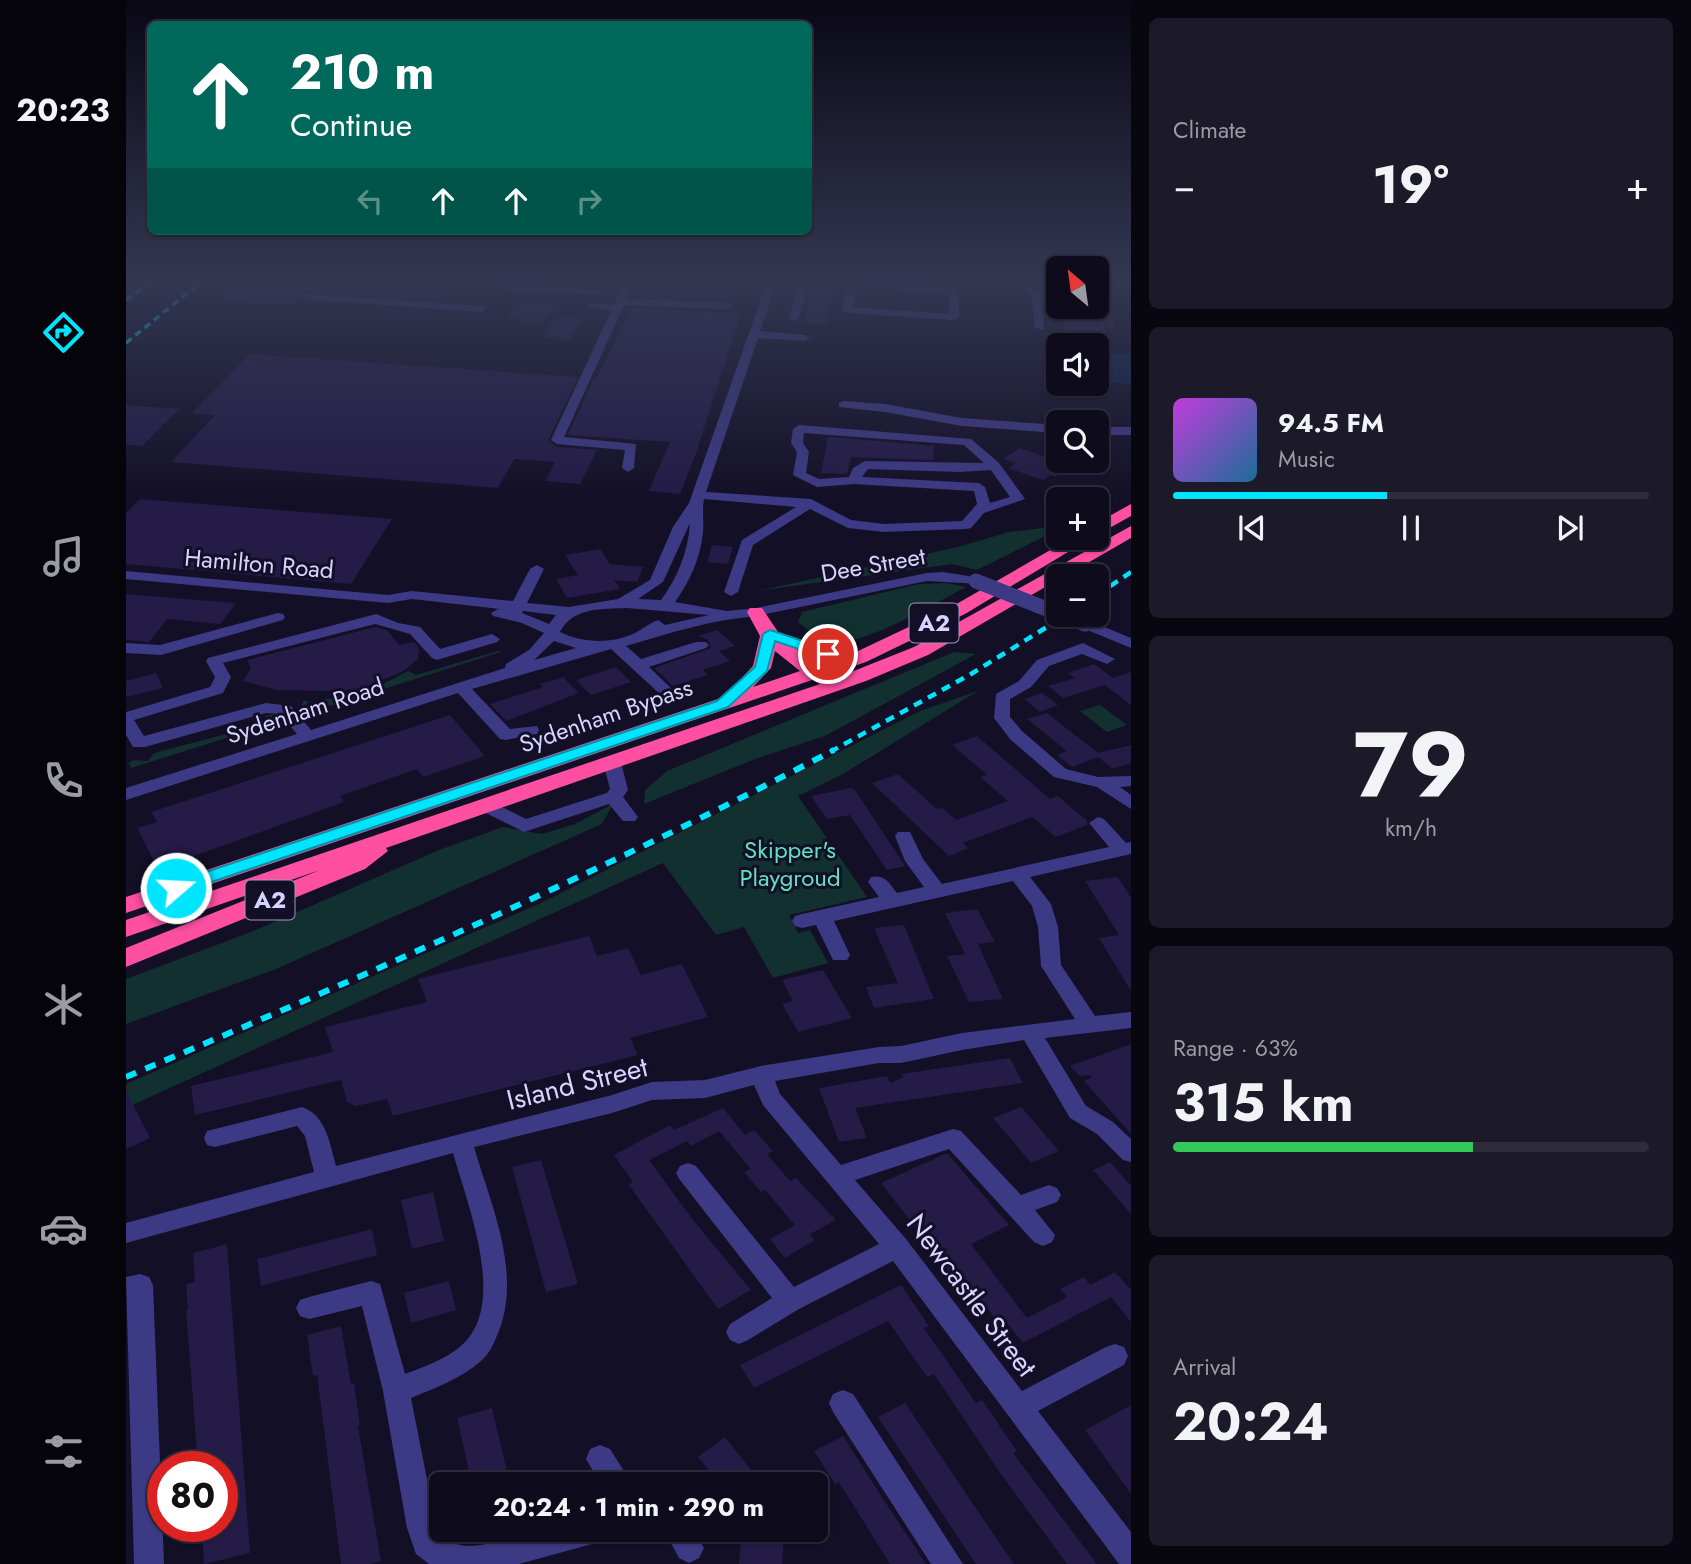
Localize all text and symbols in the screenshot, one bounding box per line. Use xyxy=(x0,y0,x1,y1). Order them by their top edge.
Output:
text: 210 m xyxy=(290,37,434,107)
icon: ahead xyxy=(175,49,266,140)
text: 20:23 xyxy=(16,87,110,133)
text: Continue xyxy=(290,102,412,148)
text: Climate xyxy=(1173,113,1246,147)
text: 19° xyxy=(1372,147,1449,223)
text: − xyxy=(1173,158,1195,213)
text: + xyxy=(1626,158,1649,213)
icon: left xyxy=(351,182,389,220)
icon: ahead xyxy=(424,182,462,220)
icon: ahead xyxy=(497,182,535,220)
icon: right xyxy=(570,182,608,220)
north arrow xyxy=(1046,256,1110,318)
map controls xyxy=(1046,256,1109,627)
icon: directions xyxy=(39,308,88,357)
button: sound xyxy=(1046,333,1109,396)
text: 94.5 FM xyxy=(1278,404,1384,442)
button: search xyxy=(1046,410,1109,473)
text: Music xyxy=(1278,442,1335,476)
button: + xyxy=(1046,487,1109,550)
icon: previous xyxy=(1233,509,1271,547)
icon: pause xyxy=(1392,509,1430,547)
icon: next xyxy=(1551,509,1589,547)
icon: music xyxy=(39,532,88,581)
street label: Dee Street xyxy=(818,538,928,591)
street label: Hamilton Road xyxy=(183,540,335,587)
button: − xyxy=(1046,564,1109,627)
road number: A2 xyxy=(910,604,958,642)
pin xyxy=(798,624,858,684)
icon: arrive xyxy=(809,635,847,673)
street label: Sydenham Road xyxy=(221,669,388,753)
street label: Sydenham Bypass xyxy=(515,670,697,762)
text: 79 xyxy=(1353,700,1469,831)
icon: phone xyxy=(39,756,88,805)
text: km/h xyxy=(1385,811,1437,845)
park label: Skipper's Playgroud xyxy=(739,832,841,895)
position arrow xyxy=(139,851,213,925)
road number: A2 xyxy=(246,880,294,920)
icon: climate xyxy=(39,980,88,1029)
text: Range · 63% xyxy=(1173,1031,1298,1065)
street label: Island Street xyxy=(502,1046,652,1121)
text: 315 km xyxy=(1173,1065,1354,1141)
icon: car xyxy=(39,1204,88,1253)
street label: Newcastle Street xyxy=(896,1205,1047,1386)
text: Arrival xyxy=(1173,1350,1236,1384)
text: 20:24 xyxy=(1173,1384,1329,1460)
icon: filters xyxy=(39,1427,88,1476)
speed limit sign: 80 xyxy=(147,1451,238,1542)
text: 20:24 · 1 min · 290 m xyxy=(493,1488,764,1526)

